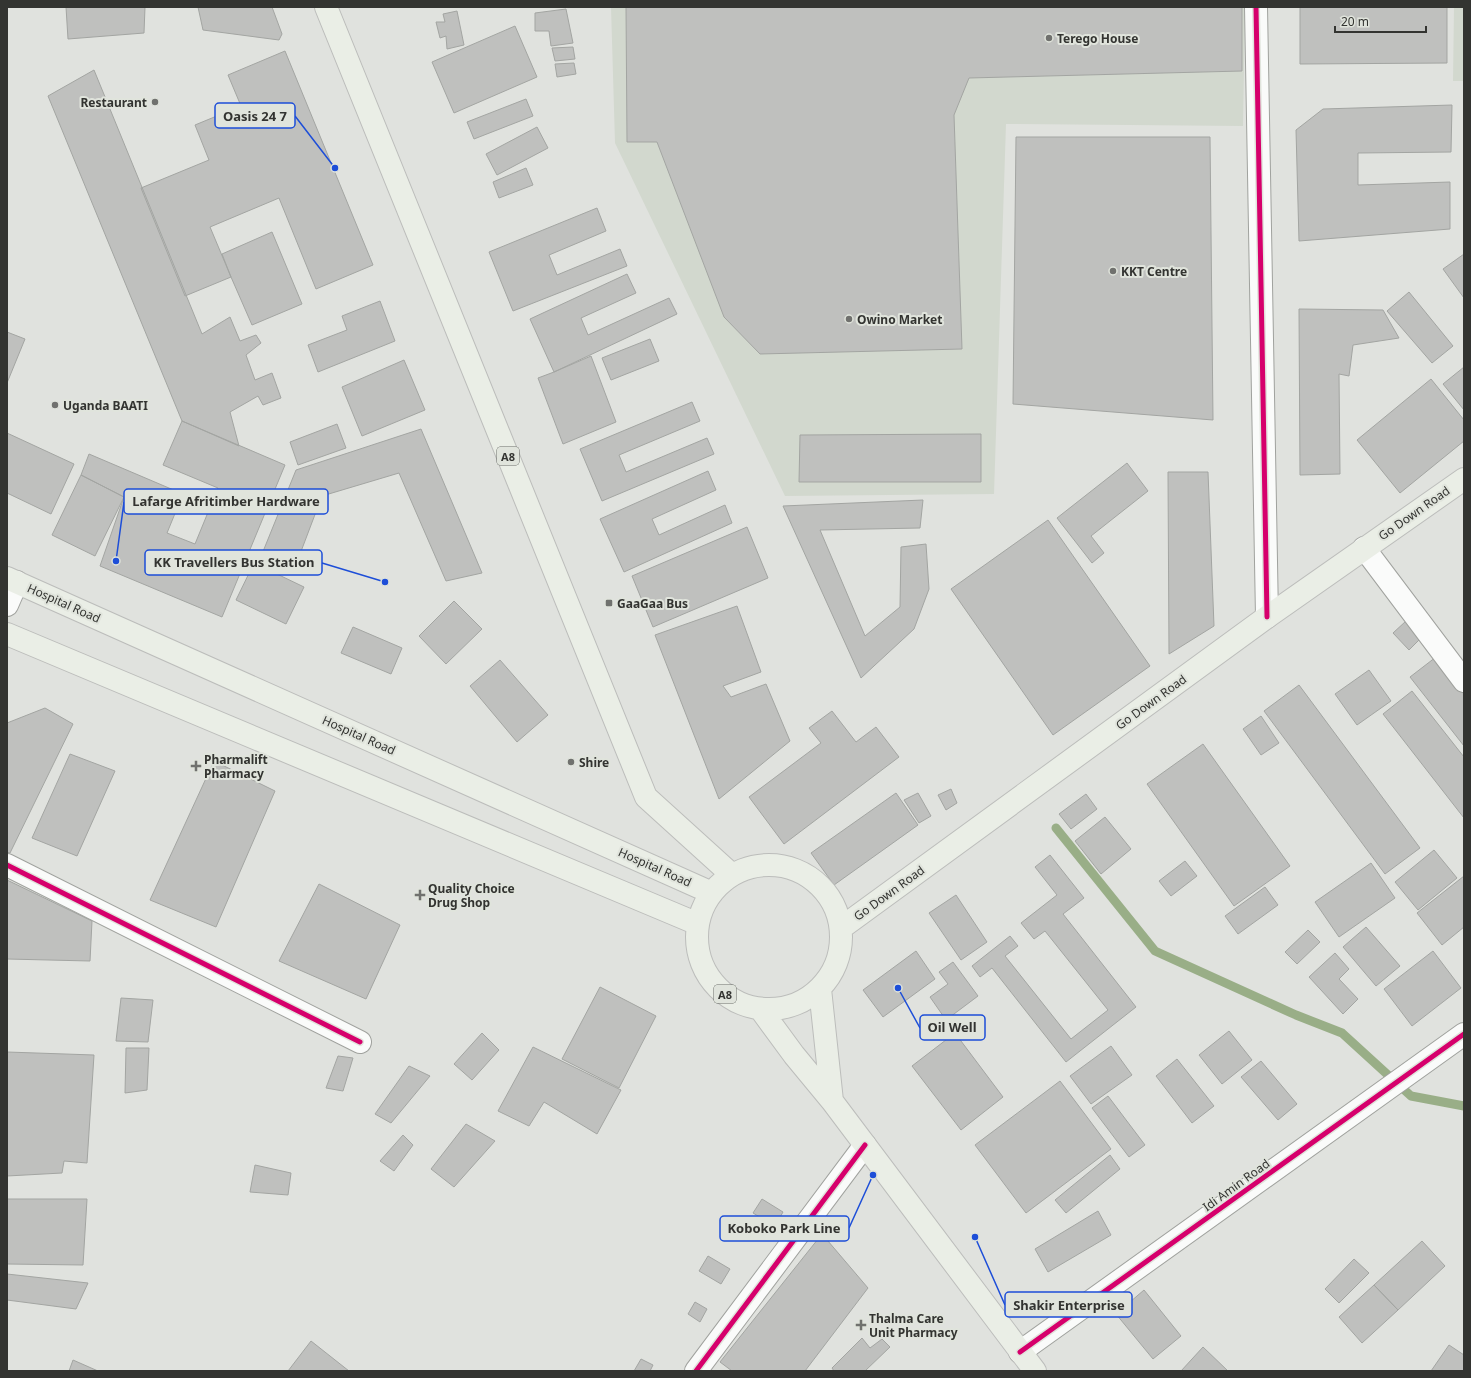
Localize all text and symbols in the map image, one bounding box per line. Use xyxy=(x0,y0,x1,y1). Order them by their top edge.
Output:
scale bar xyxy=(1335,8,1426,34)
text: 20 m xyxy=(1341,13,1369,30)
place label: Terego House xyxy=(1057,30,1138,47)
marker: Terego House xyxy=(1044,33,1054,43)
place label: Restaurant xyxy=(80,94,147,111)
marker: Restaurant xyxy=(150,97,160,107)
callout: Oasis 24 7 xyxy=(215,103,295,128)
text: Oasis 24 7 xyxy=(223,107,287,125)
place label: KKT Centre xyxy=(1121,263,1187,280)
marker: KKT Centre xyxy=(1108,266,1118,276)
place label: Owino Market xyxy=(857,311,942,328)
marker: Owino Market xyxy=(844,314,854,324)
place label: Uganda BAATI xyxy=(63,397,148,414)
marker: Uganda BAATI xyxy=(50,400,60,410)
road number: A8 xyxy=(497,447,519,465)
street label: Go Down Road xyxy=(1375,482,1453,544)
callout: Lafarge Afritimber Hardware xyxy=(124,489,328,514)
text: Lafarge Afritimber Hardware xyxy=(132,492,320,510)
callout: KK Travellers Bus Station xyxy=(145,550,322,575)
text: KK Travellers Bus Station xyxy=(154,553,314,571)
street label: Hospital Road xyxy=(25,579,103,627)
place label: GaaGaa Bus xyxy=(617,595,688,612)
marker: GaaGaa Bus xyxy=(604,598,614,608)
street label: Go Down Road xyxy=(1112,671,1190,733)
street label: Hospital Road xyxy=(320,711,398,759)
place label: Pharmalift Pharmacy xyxy=(204,751,268,782)
place label: Shire xyxy=(579,754,609,771)
marker: Shire xyxy=(566,757,576,767)
marker: Pharmalift Pharmacy xyxy=(191,761,201,771)
street label: Hospital Road xyxy=(616,843,694,891)
street label: Go Down Road xyxy=(850,862,928,924)
place label: Quality Choice Drug Shop xyxy=(428,880,515,911)
marker: Quality Choice Drug Shop xyxy=(415,890,425,900)
road number: A8 xyxy=(714,985,736,1003)
callout: Oil Well xyxy=(920,1015,985,1040)
text: Oil Well xyxy=(927,1018,977,1036)
street label: Idi Amin Road xyxy=(1199,1155,1273,1215)
callout: Koboko Park Line xyxy=(720,1216,849,1241)
text: Koboko Park Line xyxy=(727,1219,841,1237)
callout: Shakir Enterprise xyxy=(1005,1292,1132,1317)
text: Shakir Enterprise xyxy=(1013,1296,1125,1314)
place label: Thalma Care Unit Pharmacy xyxy=(869,1310,958,1341)
marker: Thalma Care Unit Pharmacy xyxy=(856,1320,866,1330)

